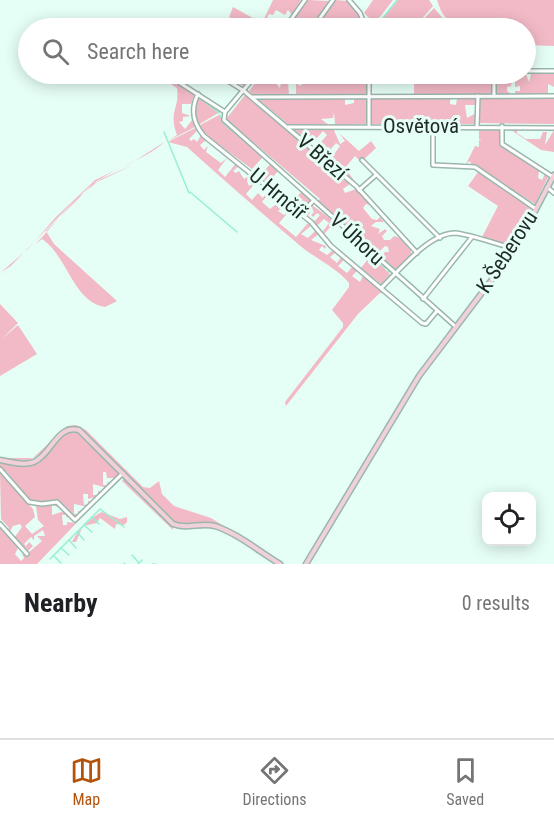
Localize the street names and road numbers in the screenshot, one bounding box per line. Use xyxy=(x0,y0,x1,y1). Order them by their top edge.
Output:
street label: Osvětová xyxy=(383,114,459,138)
street label: V Březí xyxy=(292,129,353,186)
street label: U Hrnčíř xyxy=(245,163,312,225)
street label: K Šeberovu xyxy=(472,206,542,298)
street label: V Úhoru xyxy=(325,208,389,270)

